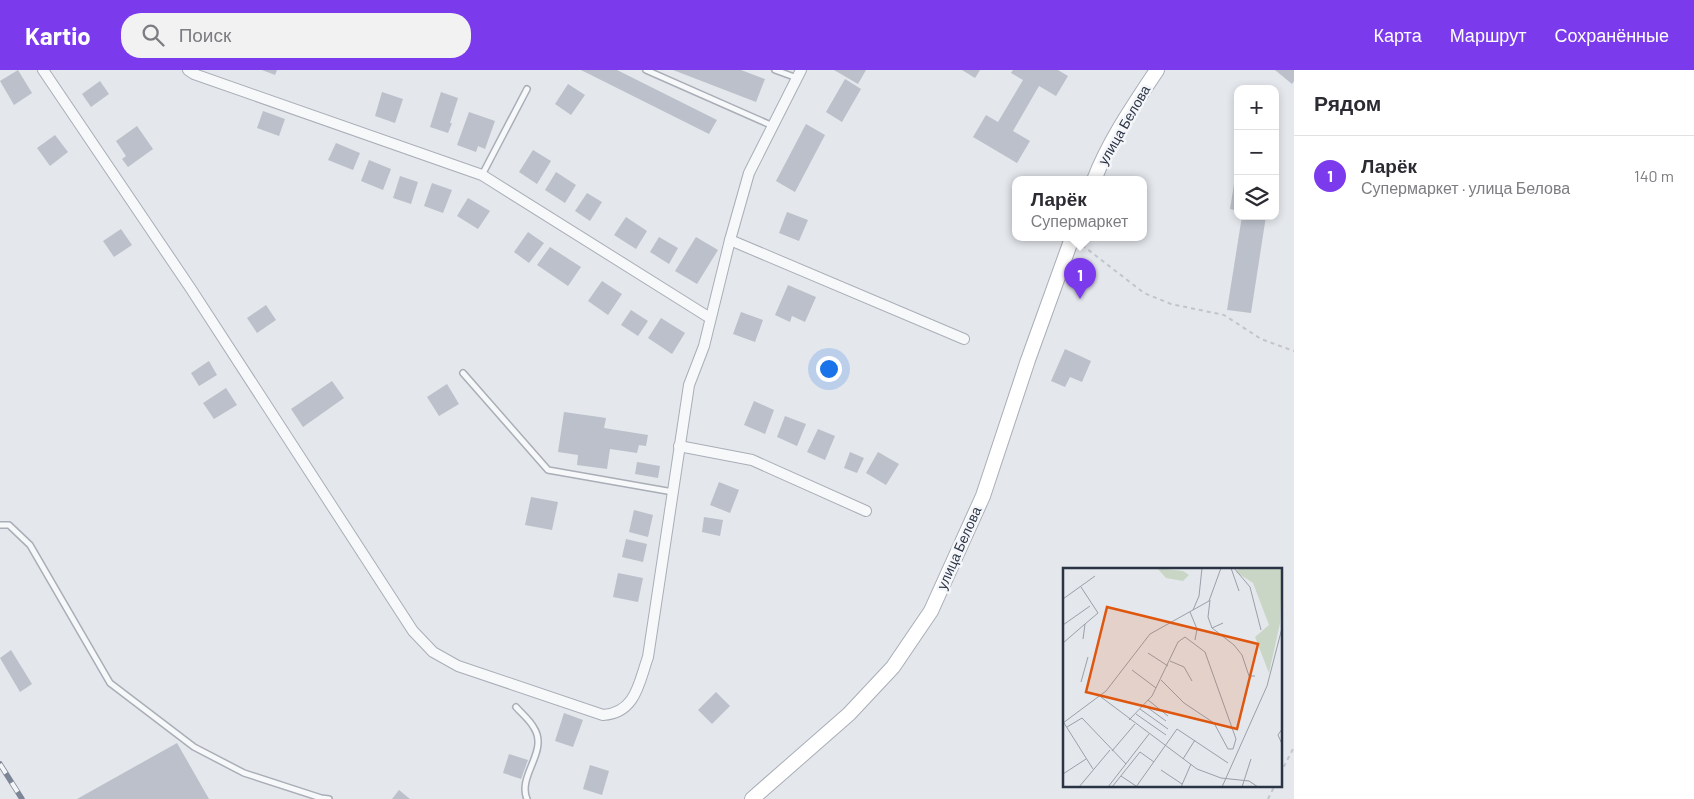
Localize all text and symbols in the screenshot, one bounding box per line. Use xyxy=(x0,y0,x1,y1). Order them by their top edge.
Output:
search box xyxy=(121,13,471,58)
text: Kartio xyxy=(25,21,91,50)
icon: search xyxy=(139,21,167,49)
text: Поиск xyxy=(179,23,231,46)
text: Карта xyxy=(1374,24,1422,46)
text: Маршрут xyxy=(1450,24,1526,46)
text: Сохранённые xyxy=(1554,24,1669,46)
street label: улица Белова xyxy=(1094,82,1153,168)
map controls xyxy=(1234,85,1279,220)
button: + xyxy=(1234,85,1279,130)
text: Рядом xyxy=(1314,90,1381,115)
button: − xyxy=(1234,130,1279,175)
text: Ларёк xyxy=(1361,154,1417,177)
text: 1 xyxy=(1327,166,1333,185)
text: 140 m xyxy=(1634,166,1674,185)
button: layers xyxy=(1234,175,1279,220)
popup xyxy=(1012,176,1147,241)
text: Супермаркет · улица Белова xyxy=(1361,178,1570,197)
text: Ларёк xyxy=(1031,187,1087,210)
text: Супермаркет xyxy=(1031,211,1128,230)
pin: 1 xyxy=(1064,258,1096,299)
your location xyxy=(816,356,842,382)
street label: улица Белова xyxy=(933,504,984,592)
inset map xyxy=(1063,568,1282,786)

